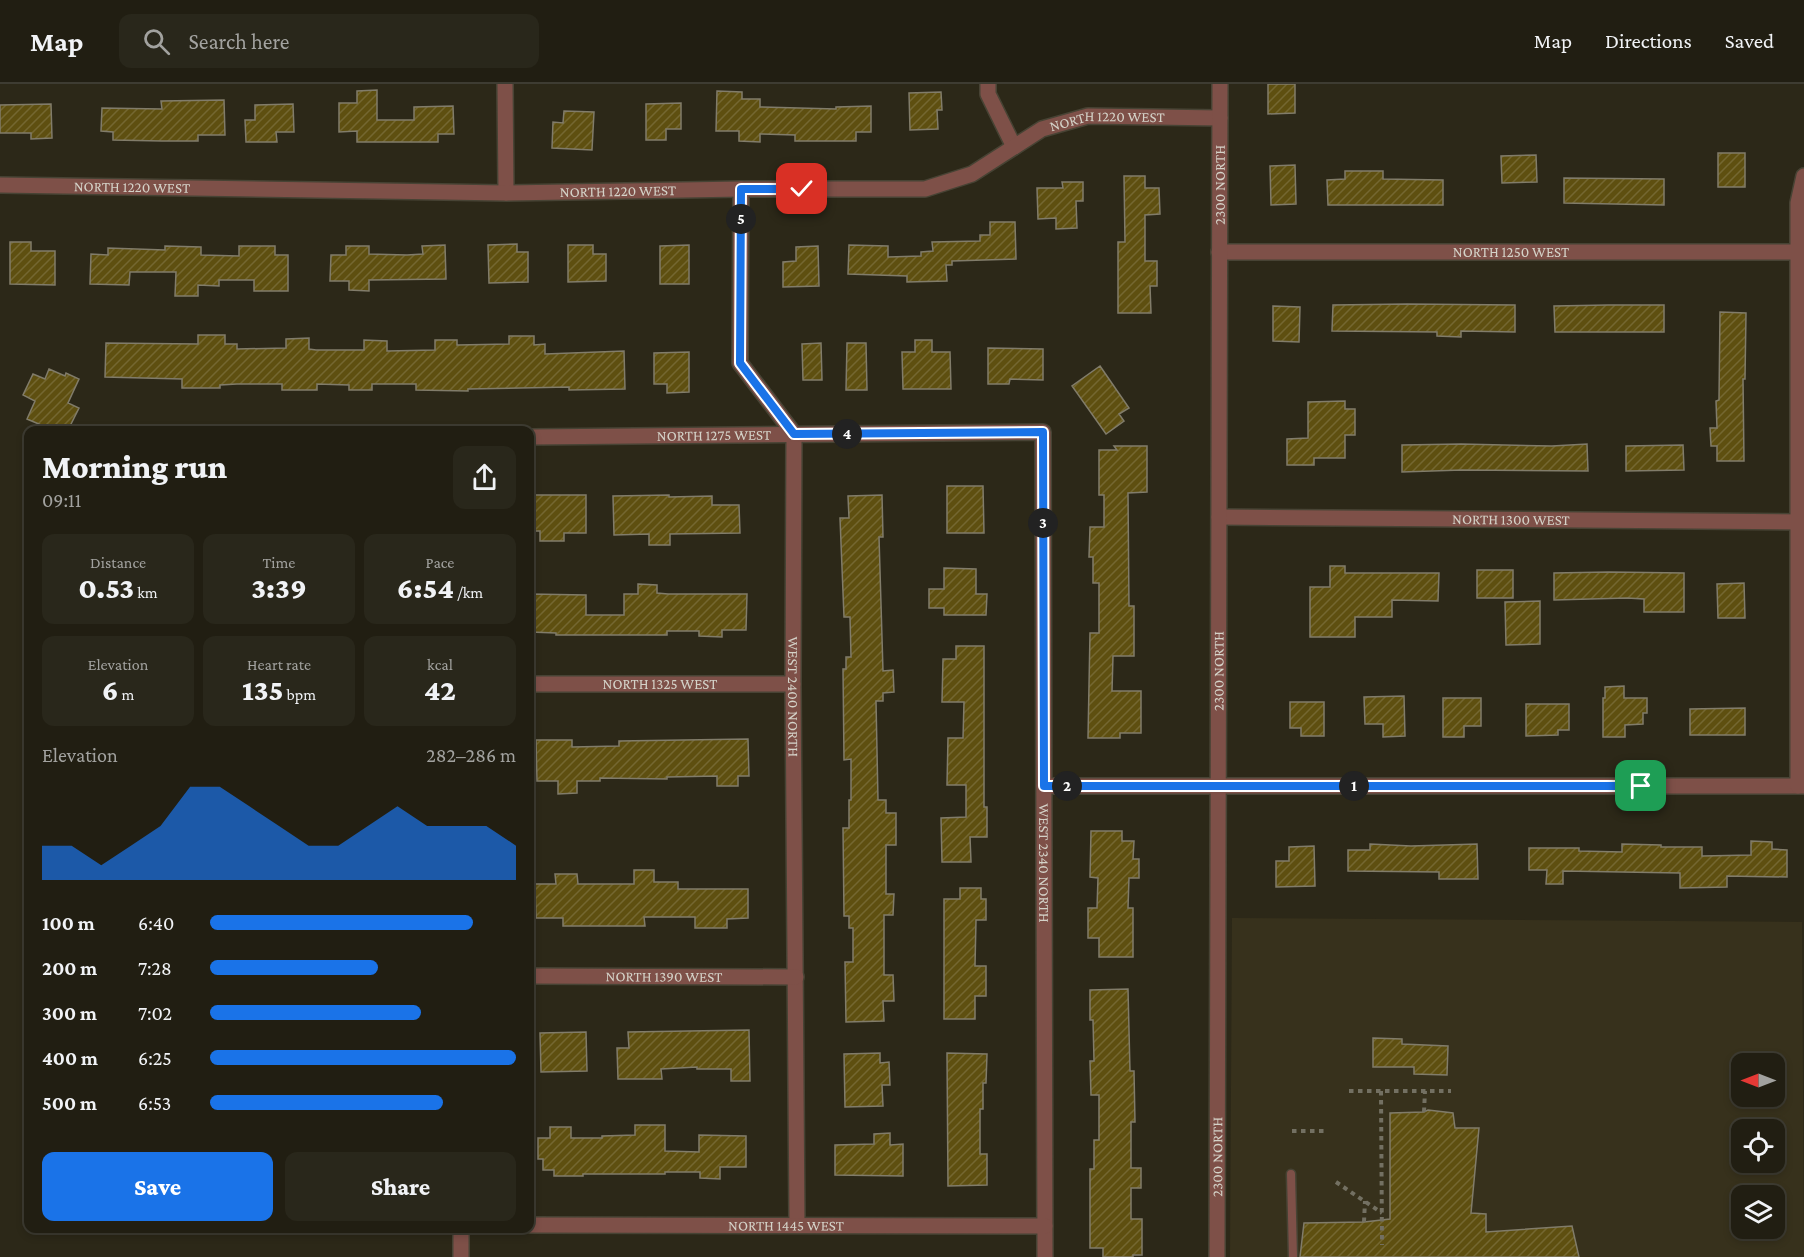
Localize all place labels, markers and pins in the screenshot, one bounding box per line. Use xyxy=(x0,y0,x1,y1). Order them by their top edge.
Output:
pin xyxy=(776,163,827,214)
pin: 5 xyxy=(726,204,756,234)
pin: 4 xyxy=(832,419,862,449)
pin: 3 xyxy=(1028,508,1058,538)
pin xyxy=(1615,760,1666,811)
pin: 2 xyxy=(1052,771,1082,801)
pin: 1 xyxy=(1339,771,1369,801)

